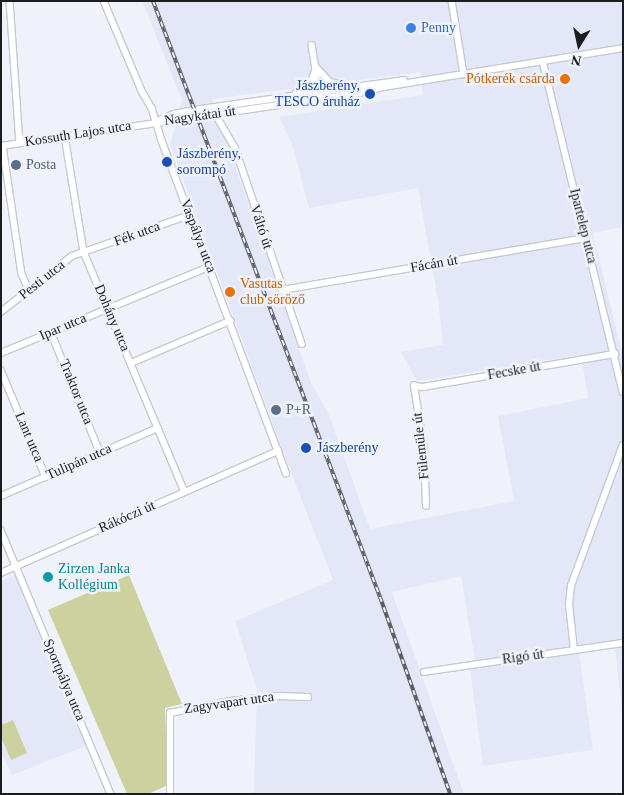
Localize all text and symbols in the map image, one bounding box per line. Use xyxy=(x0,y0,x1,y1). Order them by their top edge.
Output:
place label: Penny xyxy=(421,20,456,36)
north arrow xyxy=(554,20,604,70)
marker: Penny xyxy=(405,22,417,34)
text: N xyxy=(570,52,583,69)
place label: Pótkerék csárda xyxy=(466,71,555,87)
marker: Pótkerék csárda xyxy=(559,73,571,85)
place label: Jászberény, TESCO áruház xyxy=(275,78,360,110)
marker: Jászberény, TESCO áruház xyxy=(364,88,376,100)
street label: Nagykátai út xyxy=(163,103,237,129)
street label: Kossuth Lajos utca xyxy=(24,117,132,151)
place label: Jászberény, sorompó xyxy=(177,146,241,178)
marker: Jászberény, sorompó xyxy=(161,156,173,168)
place label: Posta xyxy=(26,157,56,173)
marker: Posta xyxy=(10,159,22,171)
street label: Ipartelep utca xyxy=(566,187,600,265)
street label: Vaspálya utca xyxy=(176,197,220,275)
street label: Váltó út xyxy=(246,203,276,251)
street label: Fék utca xyxy=(112,218,162,250)
street label: Fácán út xyxy=(409,252,459,276)
street label: Pesti utca xyxy=(16,257,68,303)
place label: Vasutas club söröző xyxy=(240,276,305,308)
street label: Dohány utca xyxy=(90,282,134,354)
marker: Vasutas club söröző xyxy=(224,286,236,298)
street label: Ipar utca xyxy=(37,310,89,344)
street label: Traktor utca xyxy=(55,357,97,427)
street label: Fecske út xyxy=(486,358,542,384)
place label: P+R xyxy=(286,402,311,418)
marker: P+R xyxy=(270,404,282,416)
street label: Lant utca xyxy=(11,410,47,464)
street label: Fülemüle út xyxy=(409,412,433,480)
street label: Tulipán utca xyxy=(44,440,114,484)
place label: Jászberény xyxy=(317,440,378,456)
marker: Jászberény xyxy=(299,441,313,455)
street label: Rákóczi út xyxy=(96,497,158,537)
place label: Zirzen Janka Kollégium xyxy=(58,561,130,594)
marker: Zirzen Janka Kollégium xyxy=(42,571,54,583)
street label: Sportpálya utca xyxy=(39,636,89,724)
street label: Rigó út xyxy=(501,646,545,668)
street label: Zagyvapart utca xyxy=(183,688,275,718)

